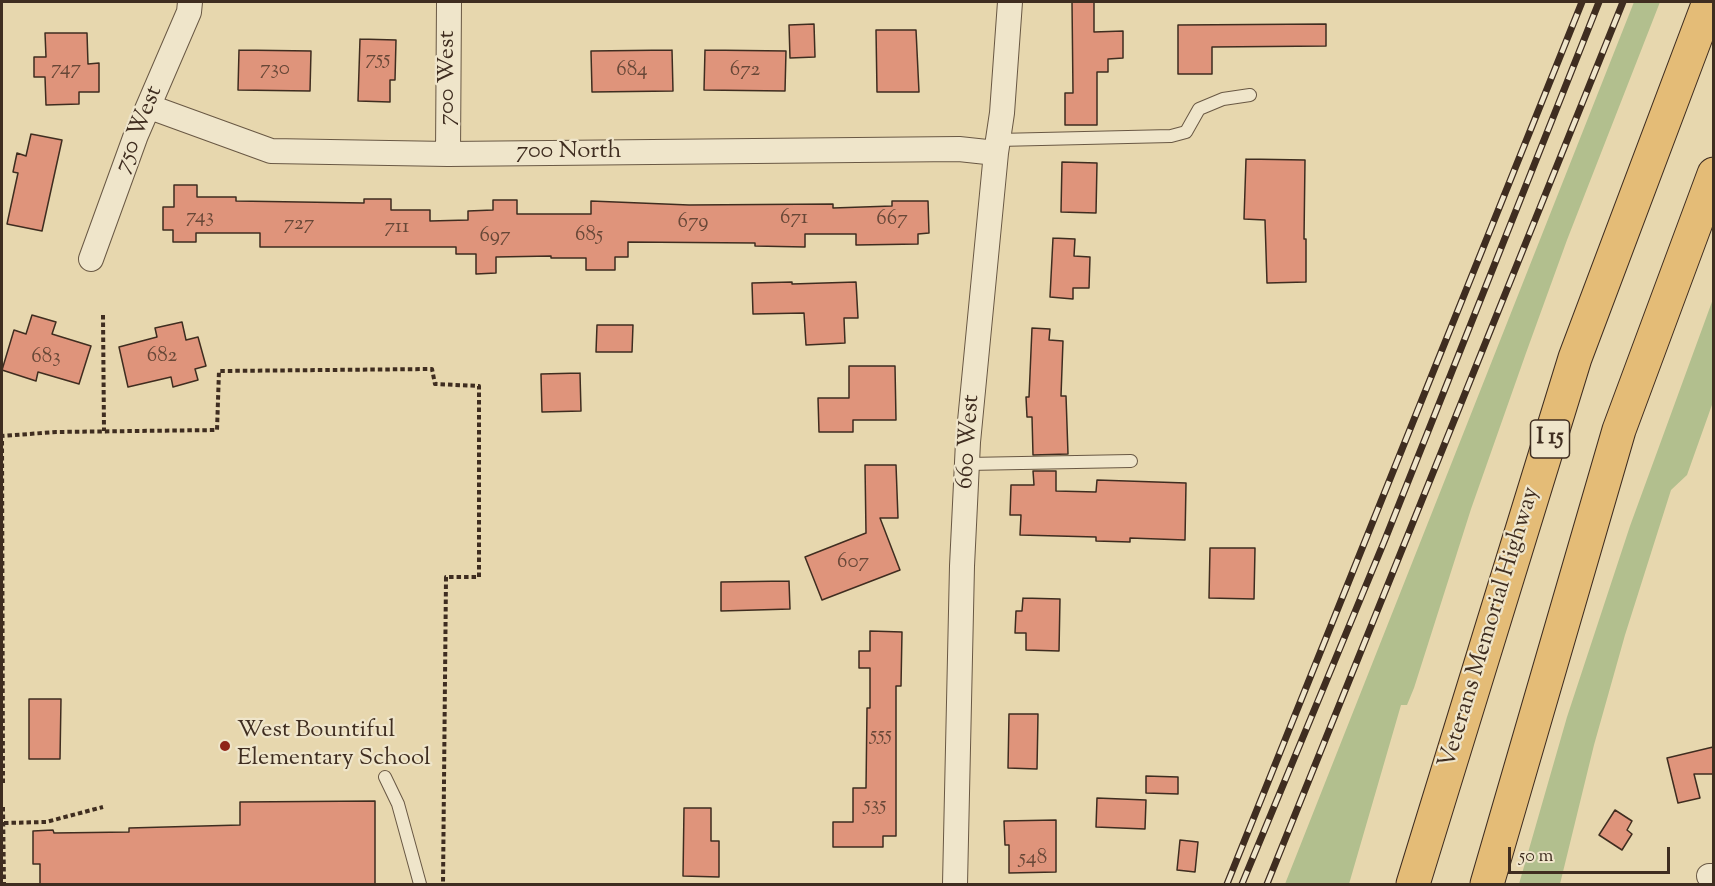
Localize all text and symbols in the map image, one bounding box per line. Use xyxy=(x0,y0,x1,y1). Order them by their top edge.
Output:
street label: 700 West xyxy=(435,30,463,126)
house number: 755 xyxy=(365,47,391,73)
house number: 747 xyxy=(51,57,81,83)
house number: 730 xyxy=(260,57,290,83)
house number: 684 xyxy=(616,58,648,84)
house number: 672 xyxy=(730,58,760,84)
street label: 750 West xyxy=(110,82,170,178)
street label: 700 North xyxy=(516,139,622,167)
house number: 743 xyxy=(186,205,214,231)
house number: 671 xyxy=(780,206,808,232)
house number: 667 xyxy=(876,207,908,233)
house number: 679 xyxy=(678,210,708,236)
house number: 727 xyxy=(284,212,314,238)
house number: 711 xyxy=(385,215,409,241)
house number: 685 xyxy=(575,223,603,249)
house number: 697 xyxy=(479,224,511,250)
house number: 682 xyxy=(147,344,177,370)
house number: 683 xyxy=(31,345,61,371)
street label: 660 West xyxy=(952,394,988,490)
road number: I 15 xyxy=(1530,420,1570,458)
street label: Veterans Memorial Highway xyxy=(1434,484,1548,772)
house number: 607 xyxy=(837,550,869,576)
place label: West Bountiful Elementary School xyxy=(237,718,431,774)
house number: 555 xyxy=(870,723,892,749)
marker: West Bountiful Elementary School xyxy=(218,739,232,753)
house number: 535 xyxy=(864,793,886,819)
scale bar xyxy=(1511,835,1673,873)
text: 50 m xyxy=(1519,844,1553,870)
house number: 548 xyxy=(1019,846,1047,872)

